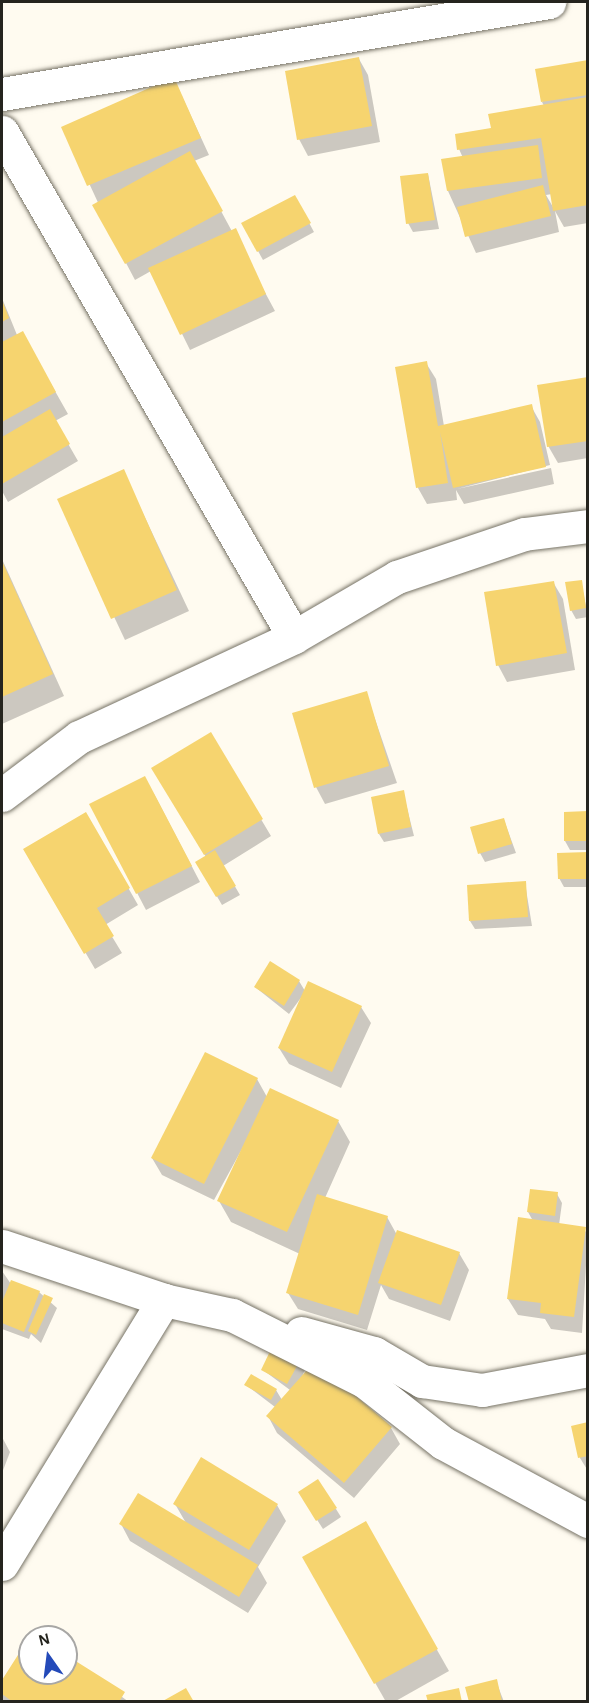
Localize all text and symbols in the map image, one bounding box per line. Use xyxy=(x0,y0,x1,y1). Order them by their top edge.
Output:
north arrow xyxy=(18,1625,78,1685)
text: N xyxy=(37,1630,51,1649)

